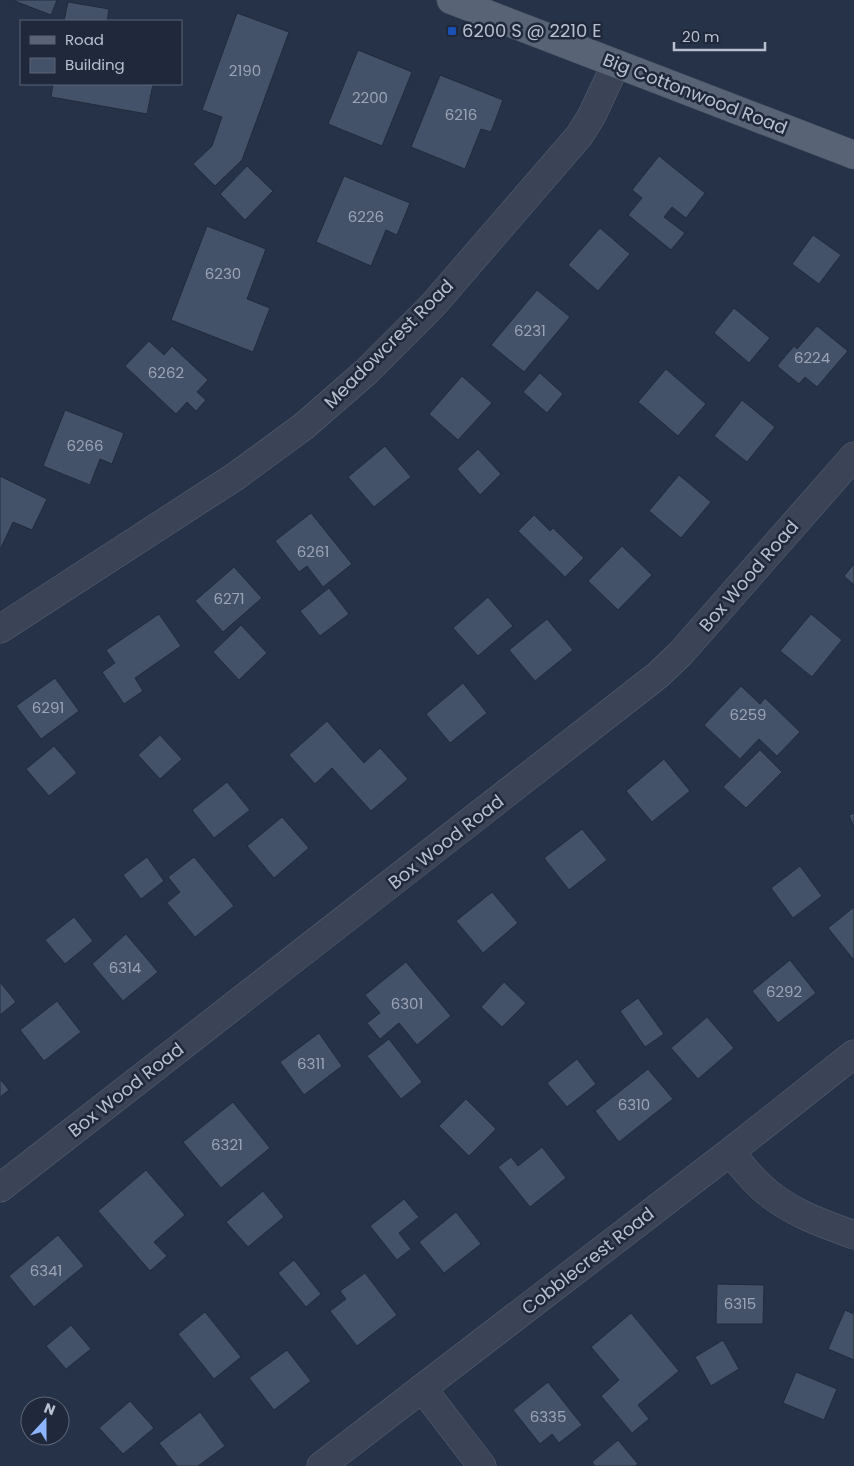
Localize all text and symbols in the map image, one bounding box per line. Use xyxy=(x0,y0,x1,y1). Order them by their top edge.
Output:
place label: 6200 S @ 2210 E xyxy=(462,18,601,43)
legend xyxy=(20,20,182,85)
scale bar xyxy=(674,20,765,52)
marker: 6200 S @ 2210 E xyxy=(446,25,458,37)
text: 20 m xyxy=(682,26,720,47)
text: Road xyxy=(65,29,104,50)
street label: Big Cottonwood Road xyxy=(599,47,791,140)
text: Building xyxy=(65,54,125,75)
house number: 2190 xyxy=(229,60,261,81)
house number: 2200 xyxy=(352,87,388,108)
house number: 6216 xyxy=(445,104,477,125)
house number: 6226 xyxy=(348,206,384,227)
house number: 6230 xyxy=(205,263,241,284)
street label: Meadowcrest Road xyxy=(318,273,459,414)
house number: 6231 xyxy=(514,320,546,341)
house number: 6224 xyxy=(794,347,830,368)
house number: 6262 xyxy=(148,362,184,383)
house number: 6266 xyxy=(66,435,104,456)
street label: Box Wood Road xyxy=(693,515,804,637)
house number: 6261 xyxy=(297,541,329,562)
house number: 6271 xyxy=(213,588,245,609)
house number: 6291 xyxy=(32,697,64,718)
house number: 6259 xyxy=(729,704,767,725)
street label: Box Wood Road xyxy=(383,789,509,895)
house number: 6314 xyxy=(109,957,141,978)
house number: 6292 xyxy=(766,981,802,1002)
house number: 6301 xyxy=(391,993,423,1014)
street label: Box Wood Road xyxy=(63,1037,189,1143)
house number: 6311 xyxy=(297,1053,325,1074)
house number: 6310 xyxy=(618,1094,650,1115)
house number: 6321 xyxy=(211,1134,243,1155)
street label: Cobblecrest Road xyxy=(516,1201,659,1320)
house number: 6341 xyxy=(30,1260,62,1281)
house number: 6315 xyxy=(724,1293,756,1314)
north arrow xyxy=(20,1396,70,1446)
text: N xyxy=(41,1398,58,1420)
house number: 6335 xyxy=(530,1406,566,1427)

